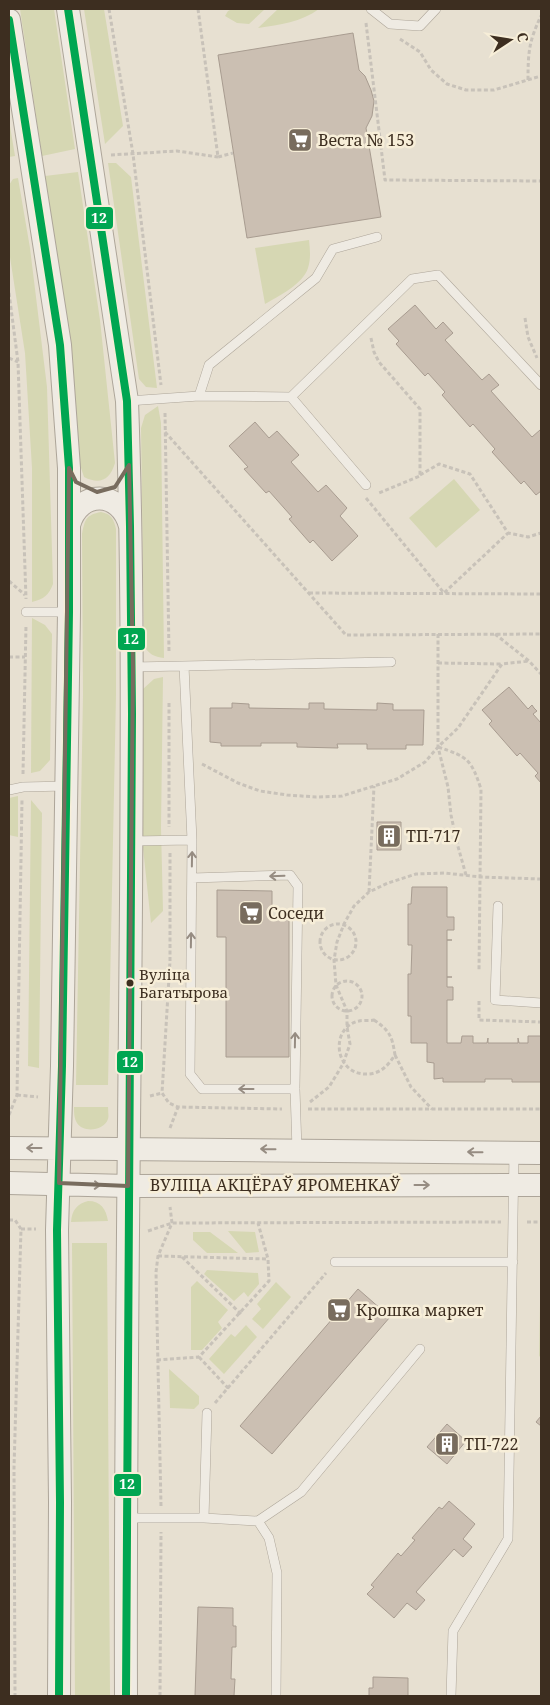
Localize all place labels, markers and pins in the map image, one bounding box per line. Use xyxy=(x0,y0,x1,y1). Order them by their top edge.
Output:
supermarket icon: Веста № 153 xyxy=(287,127,313,153)
place label: Веста № 153 xyxy=(318,129,414,151)
building icon: ТП-717 xyxy=(376,823,402,849)
place label: ТП-717 xyxy=(406,825,460,847)
supermarket icon: Соседи xyxy=(238,900,264,926)
place label: Соседи xyxy=(268,902,324,924)
place label: Вуліца Багатырова xyxy=(139,964,228,1002)
marker: Вуліца Багатырова xyxy=(125,978,135,988)
supermarket icon: Крошка маркет xyxy=(326,1297,352,1323)
place label: Крошка маркет xyxy=(356,1299,484,1321)
building icon: ТП-722 xyxy=(434,1431,460,1457)
place label: ТП-722 xyxy=(464,1433,518,1455)

